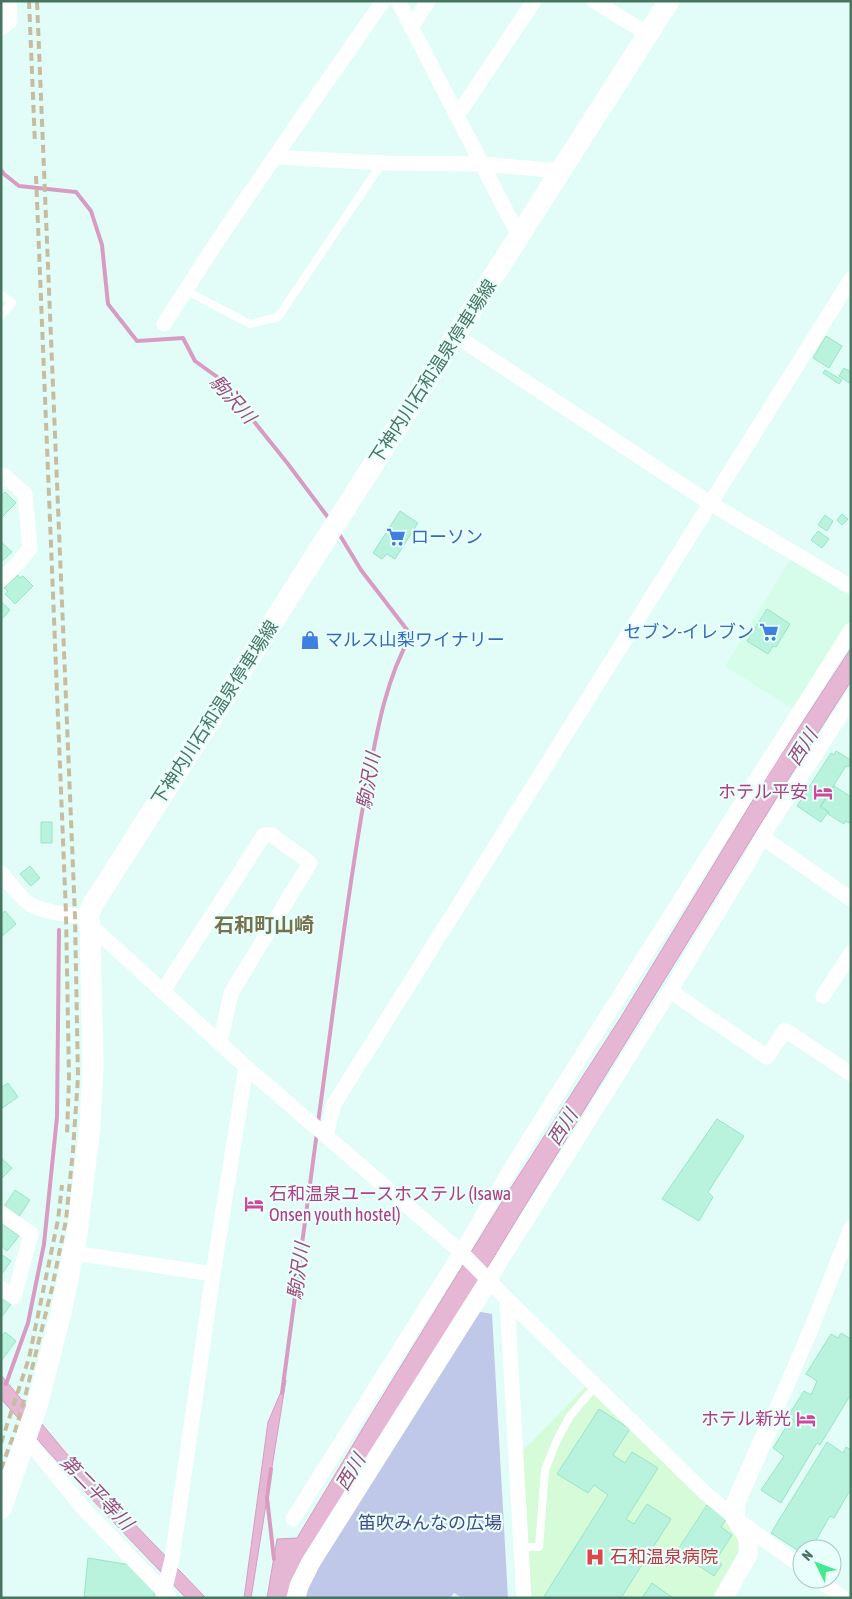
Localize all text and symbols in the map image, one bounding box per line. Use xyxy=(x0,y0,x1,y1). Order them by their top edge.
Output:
street label: 下神内川石和温泉停車場線 xyxy=(365,275,500,468)
water label: 駒沢川 xyxy=(206,370,262,429)
supermarket icon: ローソン xyxy=(385,526,407,548)
place label: ローソン xyxy=(411,526,483,547)
street label: 下神内川石和温泉停車場線 xyxy=(147,616,282,809)
place label: セブン-イレブン xyxy=(624,621,754,642)
supermarket icon: セブン-イレブン xyxy=(758,621,780,643)
shop icon: マルス山梨ワイナリー xyxy=(299,629,321,651)
place label: マルス山梨ワイナリー xyxy=(325,629,505,650)
water label: 西川 xyxy=(783,723,822,769)
water label: 駒沢川 xyxy=(352,749,384,811)
place label: ホテル平安 xyxy=(718,781,808,802)
hotel icon: ホテル平安 xyxy=(812,781,834,803)
district label: 石和町山崎 xyxy=(214,913,314,936)
water label: 西川 xyxy=(543,1103,582,1149)
place label: 石和温泉ユースホステル (Isawa Onsen youth hostel) xyxy=(269,1183,511,1225)
hotel icon: 石和温泉ユースホステル (Isawa Onsen youth hostel) xyxy=(243,1193,265,1215)
water label: 駒沢川 xyxy=(283,1239,313,1301)
place label: ホテル新光 xyxy=(701,1408,791,1429)
hotel icon: ホテル新光 xyxy=(795,1408,817,1430)
water label: 西川 xyxy=(331,1448,370,1494)
water label: 第二平等川 xyxy=(56,1450,139,1535)
park label: 笛吹みんなの広場 xyxy=(358,1512,502,1533)
north arrow xyxy=(792,1539,842,1589)
hospital icon: 石和温泉病院 xyxy=(584,1546,606,1568)
place label: 石和温泉病院 xyxy=(610,1546,718,1567)
text: N xyxy=(799,1547,816,1564)

